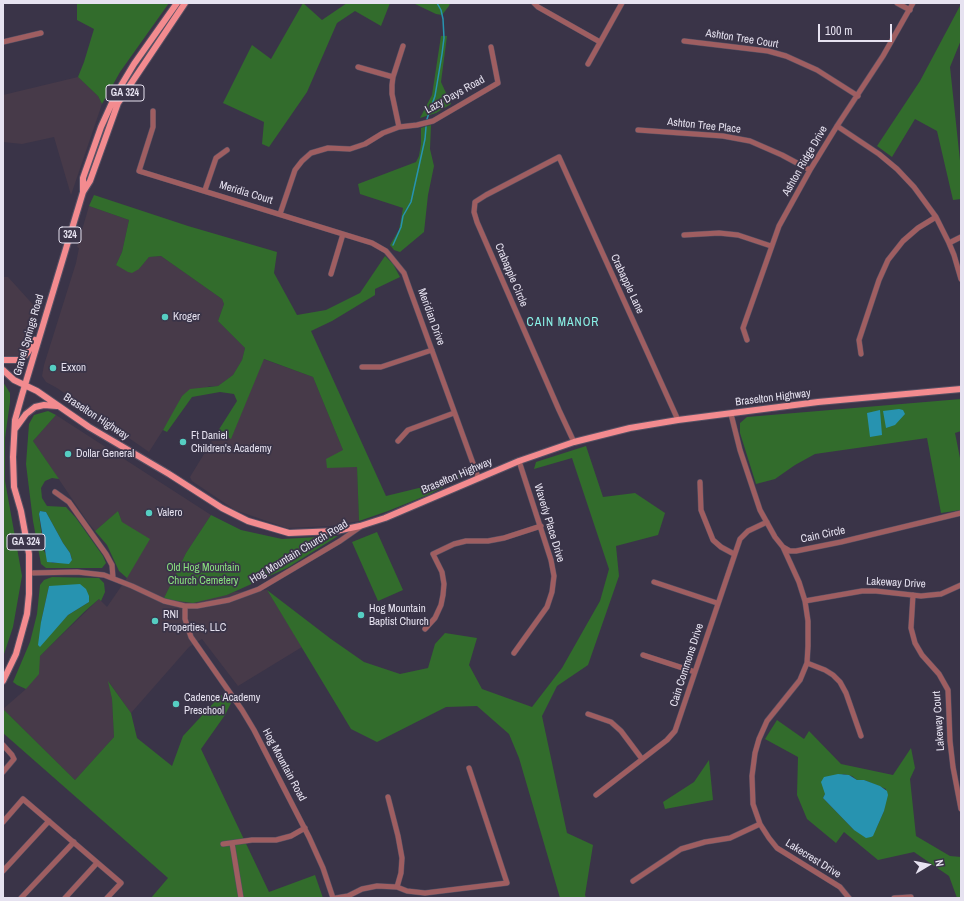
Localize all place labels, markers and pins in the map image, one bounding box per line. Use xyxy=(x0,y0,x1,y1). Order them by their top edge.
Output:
place label: Kroger xyxy=(173,310,200,324)
marker: Kroger xyxy=(160,312,170,322)
place label: Exxon xyxy=(61,361,86,375)
marker: Exxon xyxy=(48,363,58,373)
place label: Ft Daniel Children's Academy xyxy=(191,429,271,455)
marker: Ft Daniel Children's Academy xyxy=(178,437,188,447)
place label: Dollar General xyxy=(76,447,134,461)
marker: Dollar General xyxy=(63,449,73,459)
place label: Valero xyxy=(157,506,182,520)
marker: Valero xyxy=(144,508,154,518)
place label: Hog Mountain Baptist Church xyxy=(369,602,429,628)
place label: RNI Properties, LLC xyxy=(163,608,226,634)
marker: Hog Mountain Baptist Church xyxy=(356,610,366,620)
marker: RNI Properties, LLC xyxy=(150,616,160,626)
place label: Cadence Academy Preschool xyxy=(184,691,260,717)
marker: Cadence Academy Preschool xyxy=(171,699,181,709)

